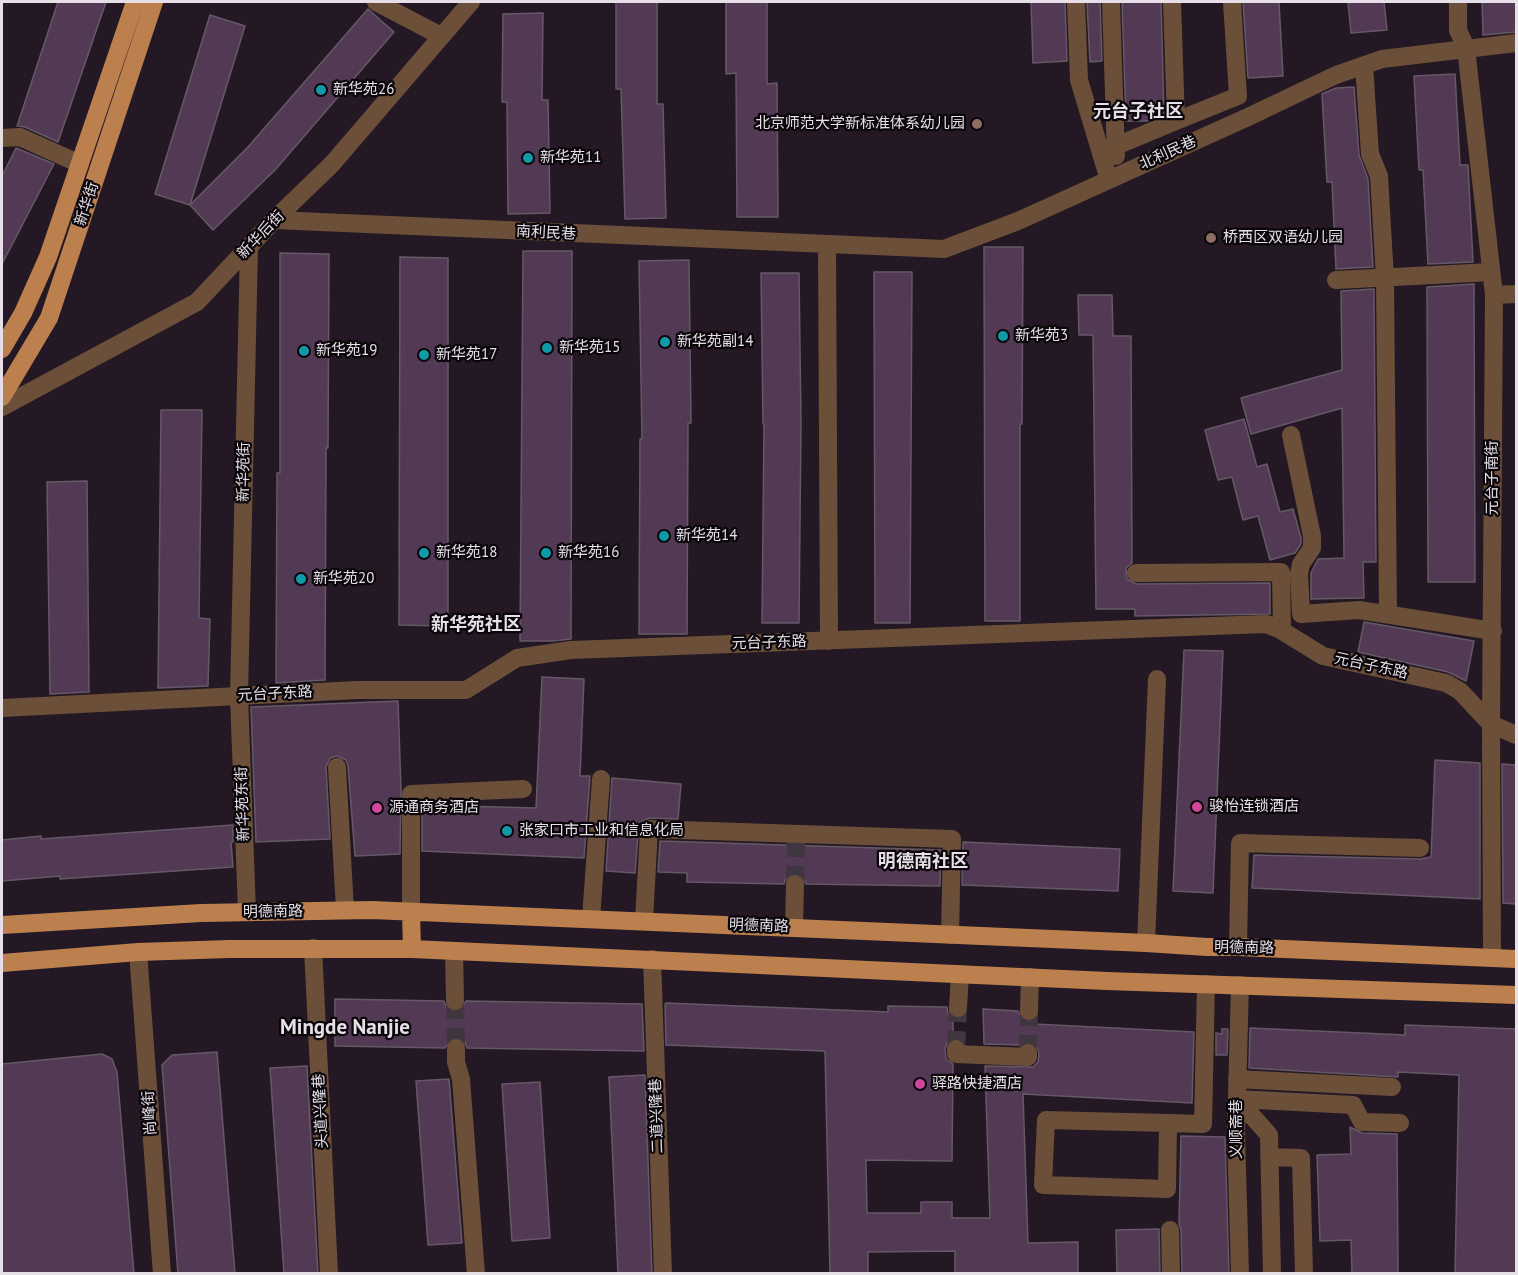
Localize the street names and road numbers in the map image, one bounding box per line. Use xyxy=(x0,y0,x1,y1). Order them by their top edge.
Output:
street label: 北利民巷 xyxy=(1137,133,1199,173)
street label: 新华街 xyxy=(71,180,103,228)
street label: 新华后街 xyxy=(234,207,288,263)
street label: 南利民巷 xyxy=(516,222,576,244)
street label: 元台子南街 xyxy=(1484,441,1502,515)
street label: 新华苑街 xyxy=(234,442,254,502)
street label: 元台子东路 xyxy=(731,633,807,653)
street label: 元台子东路 xyxy=(1332,649,1410,683)
street label: 元台子东路 xyxy=(237,683,313,705)
street label: 新华苑东街 xyxy=(233,766,253,842)
street label: 明德南路 xyxy=(243,902,303,922)
street label: 明德南路 xyxy=(729,916,789,936)
street label: 明德南路 xyxy=(1214,938,1274,958)
street label: 头道兴隆巷 xyxy=(310,1073,332,1149)
street label: 二道兴隆巷 xyxy=(647,1078,667,1154)
street label: 尚峰街 xyxy=(139,1090,161,1136)
street label: 义顺斋巷 xyxy=(1228,1099,1246,1159)

